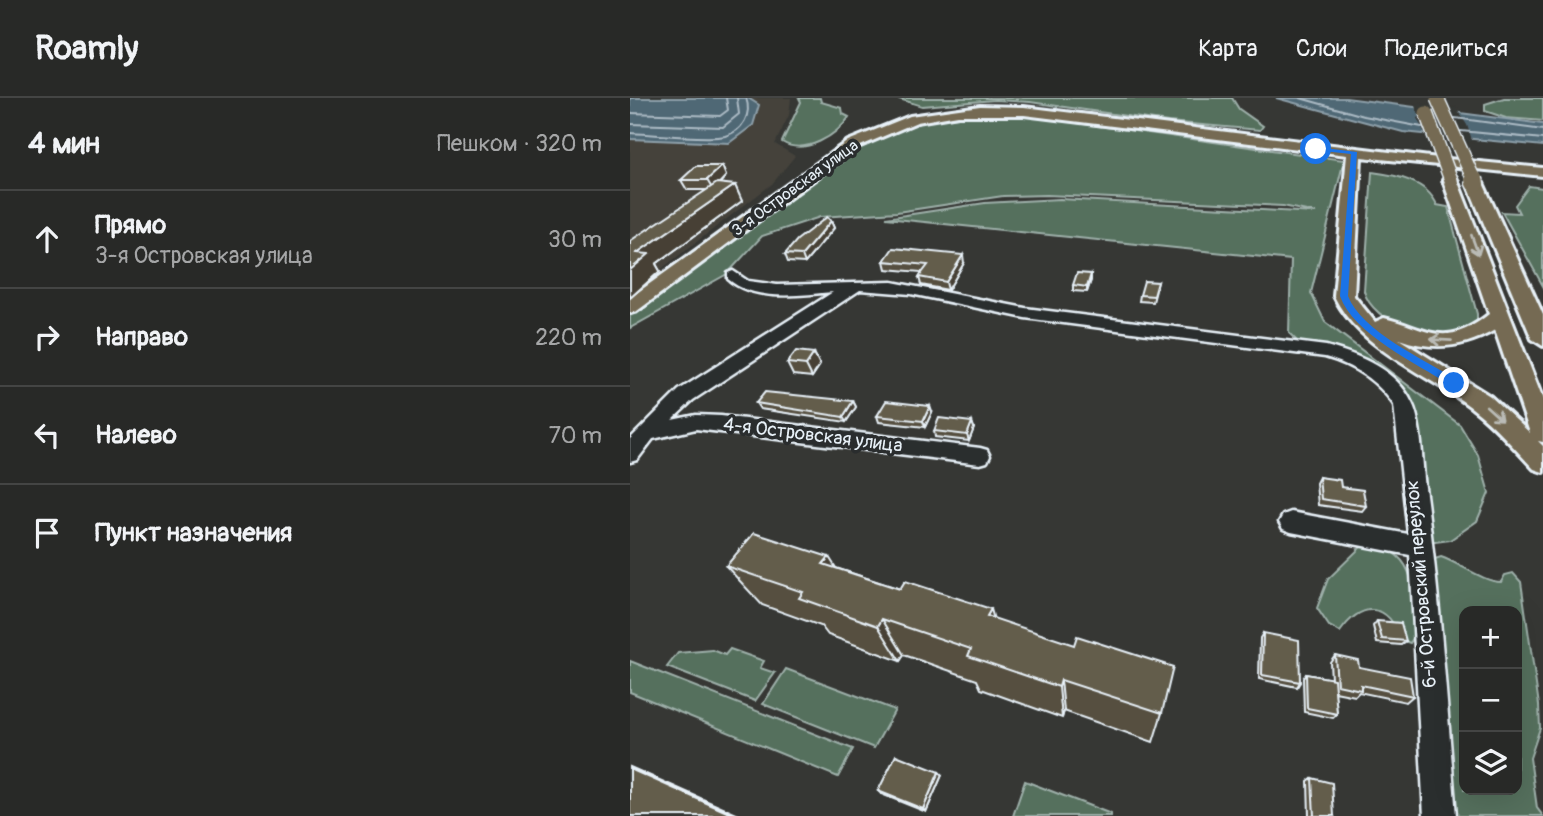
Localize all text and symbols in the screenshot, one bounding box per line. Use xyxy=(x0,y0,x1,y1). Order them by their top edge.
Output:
text: Roamly xyxy=(35,28,138,69)
text: Карта xyxy=(1198,34,1258,63)
text: Слои xyxy=(1296,34,1347,63)
text: Поделиться xyxy=(1385,34,1508,63)
text: 4 мин xyxy=(28,125,100,162)
text: Пешком · 320 m xyxy=(437,129,602,158)
route start xyxy=(1300,133,1331,164)
street label: 3-я Островская улица xyxy=(728,135,862,241)
text: Прямо xyxy=(95,209,166,241)
icon: ahead xyxy=(28,220,66,258)
text: 30 m xyxy=(548,225,602,254)
one-way arrow xyxy=(1470,233,1482,255)
text: 3-я Островская улица xyxy=(95,241,313,270)
icon: right xyxy=(28,318,66,356)
text: Направо xyxy=(95,321,188,353)
text: 220 m xyxy=(535,323,602,352)
one-way arrow xyxy=(1430,333,1452,346)
route end xyxy=(1438,367,1469,398)
one-way arrow xyxy=(1485,405,1503,421)
street label: 4-я Островская улица xyxy=(722,412,904,458)
icon: left xyxy=(28,416,66,454)
text: Налево xyxy=(95,419,177,451)
text: 70 m xyxy=(549,421,602,450)
street label: 6-й Островский переулок xyxy=(1400,479,1442,689)
icon: arrive xyxy=(28,514,66,552)
text: Пункт назначения xyxy=(95,517,292,549)
map controls xyxy=(1459,606,1522,795)
button: + xyxy=(1459,606,1522,669)
button: − xyxy=(1459,669,1522,732)
button: layers xyxy=(1459,732,1522,795)

